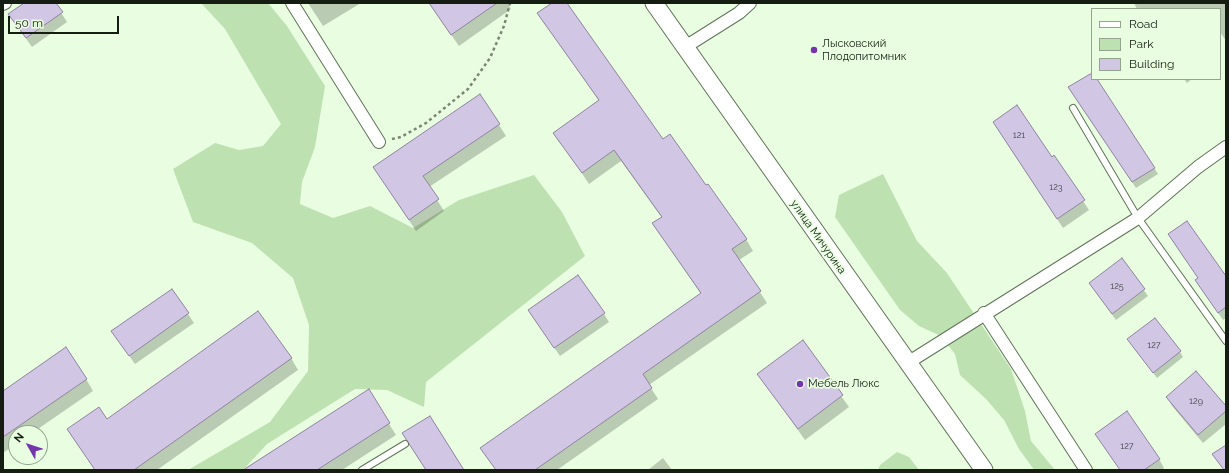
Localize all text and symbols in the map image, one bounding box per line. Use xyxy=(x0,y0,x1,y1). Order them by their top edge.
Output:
scale bar xyxy=(10,8,121,34)
legend xyxy=(1091,8,1221,80)
text: 50 m xyxy=(15,16,43,30)
text: Road xyxy=(1129,17,1158,31)
place label: Лысковский Плодопитомник xyxy=(822,37,907,63)
text: Park xyxy=(1129,37,1154,51)
marker: Лысковский Плодопитомник xyxy=(809,45,819,55)
text: Building xyxy=(1129,57,1175,71)
house number: 121 xyxy=(1013,130,1025,140)
house number: 123 xyxy=(1049,182,1063,192)
street label: улица Мичурина xyxy=(788,197,848,277)
house number: 125 xyxy=(1110,281,1124,291)
house number: 127 xyxy=(1147,340,1161,350)
place label: Мебель Люкс xyxy=(808,377,880,391)
marker: Мебель Люкс xyxy=(795,379,805,389)
house number: 129 xyxy=(1189,396,1203,406)
north arrow xyxy=(8,425,48,465)
text: N xyxy=(11,430,27,445)
house number: 127 xyxy=(1120,441,1134,451)

